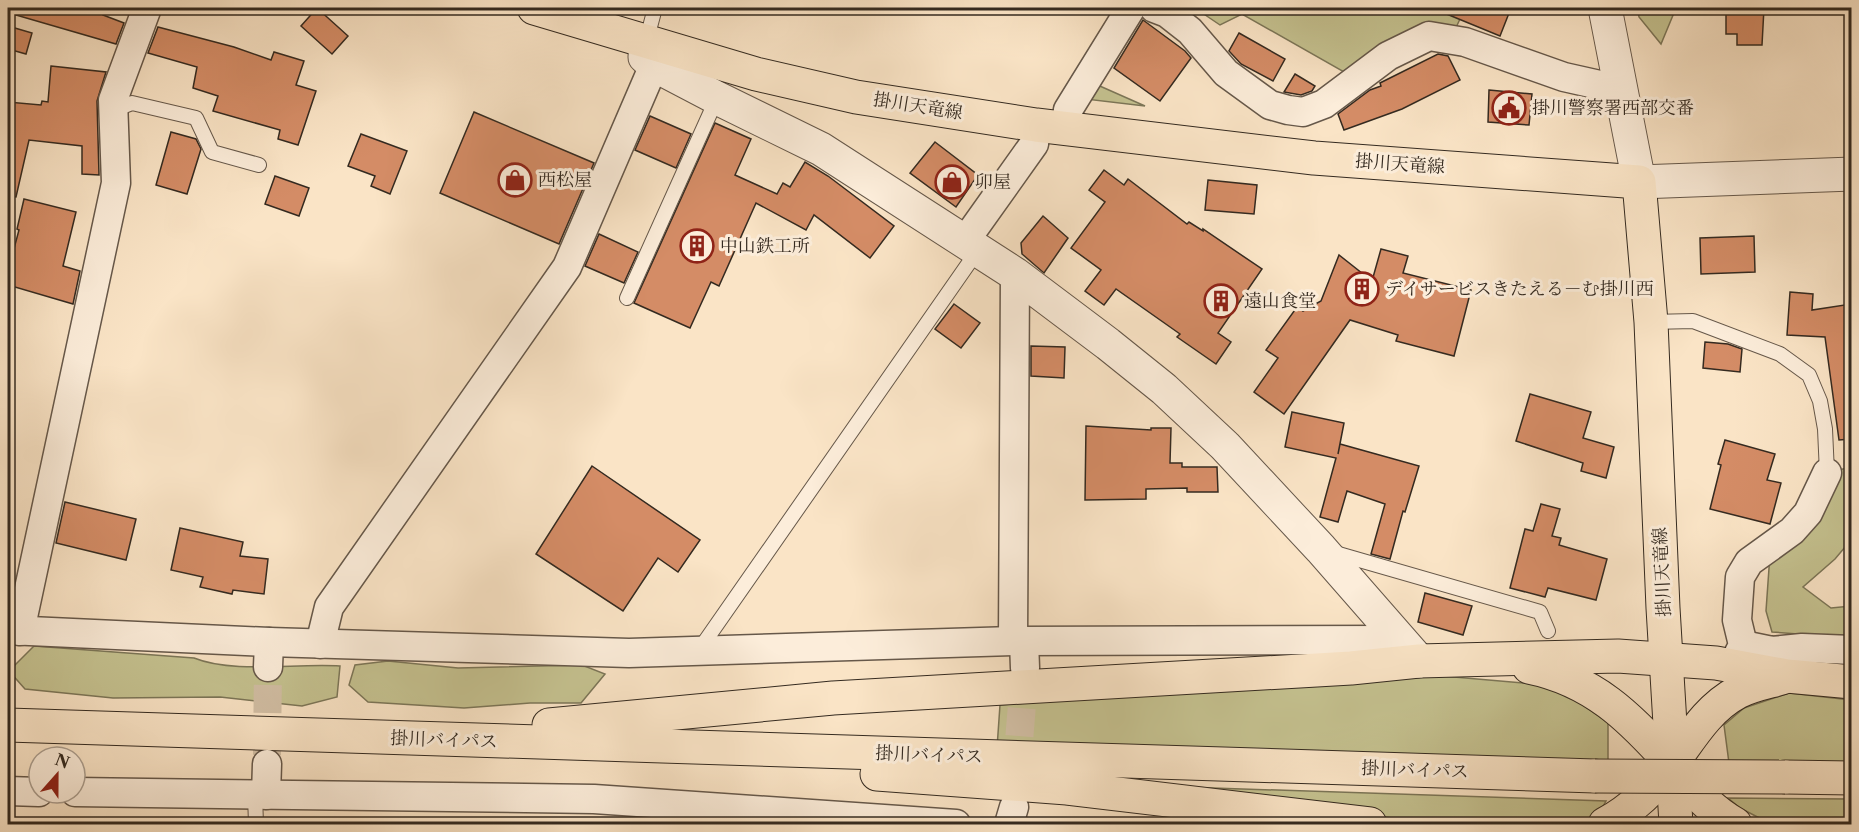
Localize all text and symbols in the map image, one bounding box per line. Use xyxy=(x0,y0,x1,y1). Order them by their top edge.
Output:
street label: 掛川天竜線 xyxy=(872,88,964,124)
public building icon: 掛川警察署西部交番 xyxy=(1491,90,1527,126)
place label: 掛川警察署西部交番 xyxy=(1532,97,1694,119)
street label: 掛川天竜線 xyxy=(1354,150,1446,178)
shop icon: 西松屋 xyxy=(497,162,533,198)
shop icon: 卯屋 xyxy=(934,164,970,200)
place label: 西松屋 xyxy=(538,169,592,191)
place label: 卯屋 xyxy=(975,171,1011,193)
building icon: 中山鉄工所 xyxy=(679,228,715,264)
place label: 中山鉄工所 xyxy=(720,235,810,257)
building icon: デイサービスきたえる－む掛川西 xyxy=(1344,271,1380,307)
place label: デイサービスきたえる－む掛川西 xyxy=(1385,278,1654,300)
building icon: 遠山食堂 xyxy=(1203,283,1239,319)
place label: 遠山食堂 xyxy=(1244,290,1316,312)
street label: 掛川天竜線 xyxy=(1649,526,1675,618)
street label: 掛川バイパス xyxy=(390,727,498,753)
street label: 掛川バイパス xyxy=(875,742,983,768)
north arrow xyxy=(27,745,87,805)
text: N xyxy=(52,749,73,773)
street label: 掛川バイパス xyxy=(1361,757,1469,783)

